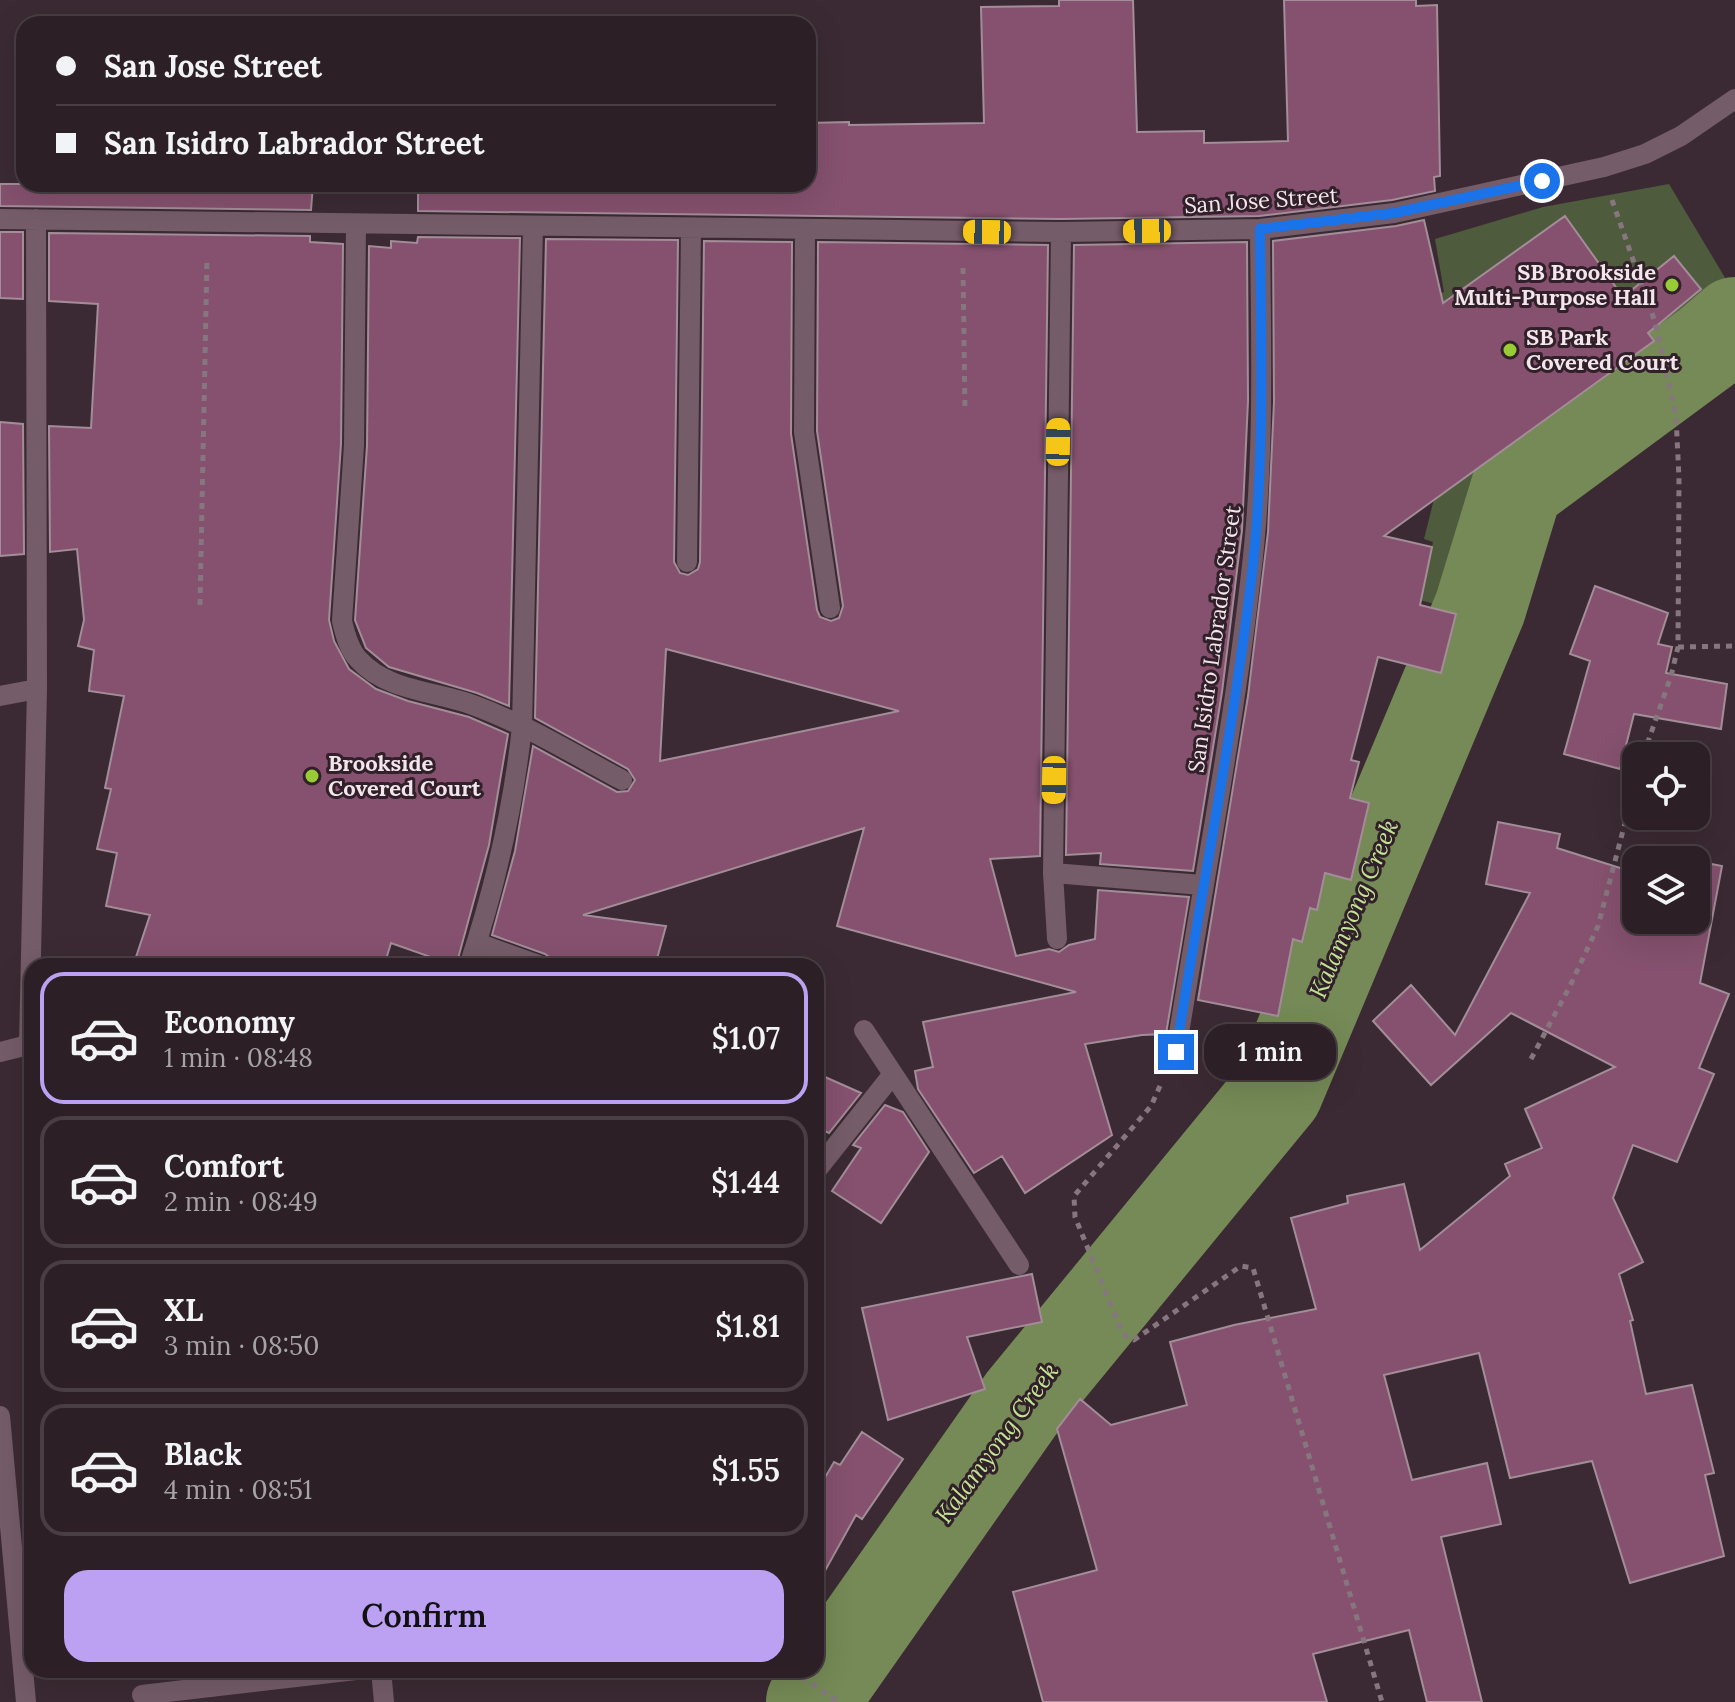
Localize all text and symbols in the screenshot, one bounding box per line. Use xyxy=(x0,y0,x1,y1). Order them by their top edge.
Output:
text: San Jose Street xyxy=(104,47,322,85)
text: San Isidro Labrador Street xyxy=(104,124,484,162)
route start xyxy=(1524,163,1560,199)
street label: San Jose Street xyxy=(1183,181,1339,219)
car xyxy=(1123,219,1171,243)
car xyxy=(963,220,1011,244)
place label: SB Brookside Multi-Purpose Hall xyxy=(1454,258,1656,311)
marker: SB Brookside Multi-Purpose Hall xyxy=(1663,276,1681,294)
place label: SB Park Covered Court xyxy=(1526,323,1680,376)
marker: SB Park Covered Court xyxy=(1501,341,1519,359)
car xyxy=(1046,418,1070,466)
street label: San Isidro Labrador Street xyxy=(1181,503,1247,774)
map controls xyxy=(1622,742,1710,934)
button: locate xyxy=(1622,742,1710,830)
place label: Brookside Covered Court xyxy=(328,749,482,802)
car xyxy=(1042,756,1066,804)
marker: Brookside Covered Court xyxy=(303,767,321,785)
water label: Kalamyong Creek xyxy=(1302,815,1405,1003)
button: layers xyxy=(1622,846,1710,934)
icon: car xyxy=(68,1002,140,1074)
text: Economy xyxy=(164,1003,295,1041)
text: $1.07 xyxy=(712,1019,780,1057)
callout: 1 min xyxy=(1204,1024,1336,1080)
route end xyxy=(1158,1034,1194,1070)
text: 1 min xyxy=(1237,1035,1303,1068)
text: 1 min · 08:48 xyxy=(164,1041,313,1074)
icon: car xyxy=(68,1146,140,1218)
text: Comfort xyxy=(164,1147,284,1185)
text: $1.44 xyxy=(711,1163,780,1201)
text: 2 min · 08:49 xyxy=(164,1185,318,1218)
icon: car xyxy=(68,1290,140,1362)
text: XL xyxy=(164,1291,203,1329)
text: $1.81 xyxy=(715,1307,780,1345)
text: 3 min · 08:50 xyxy=(164,1329,319,1362)
water label: Kalamyong Creek xyxy=(928,1356,1065,1529)
icon: car xyxy=(68,1434,140,1506)
text: Black xyxy=(164,1435,242,1473)
text: $1.55 xyxy=(712,1451,780,1489)
text: 4 min · 08:51 xyxy=(164,1473,312,1506)
button: Confirm xyxy=(64,1570,784,1662)

